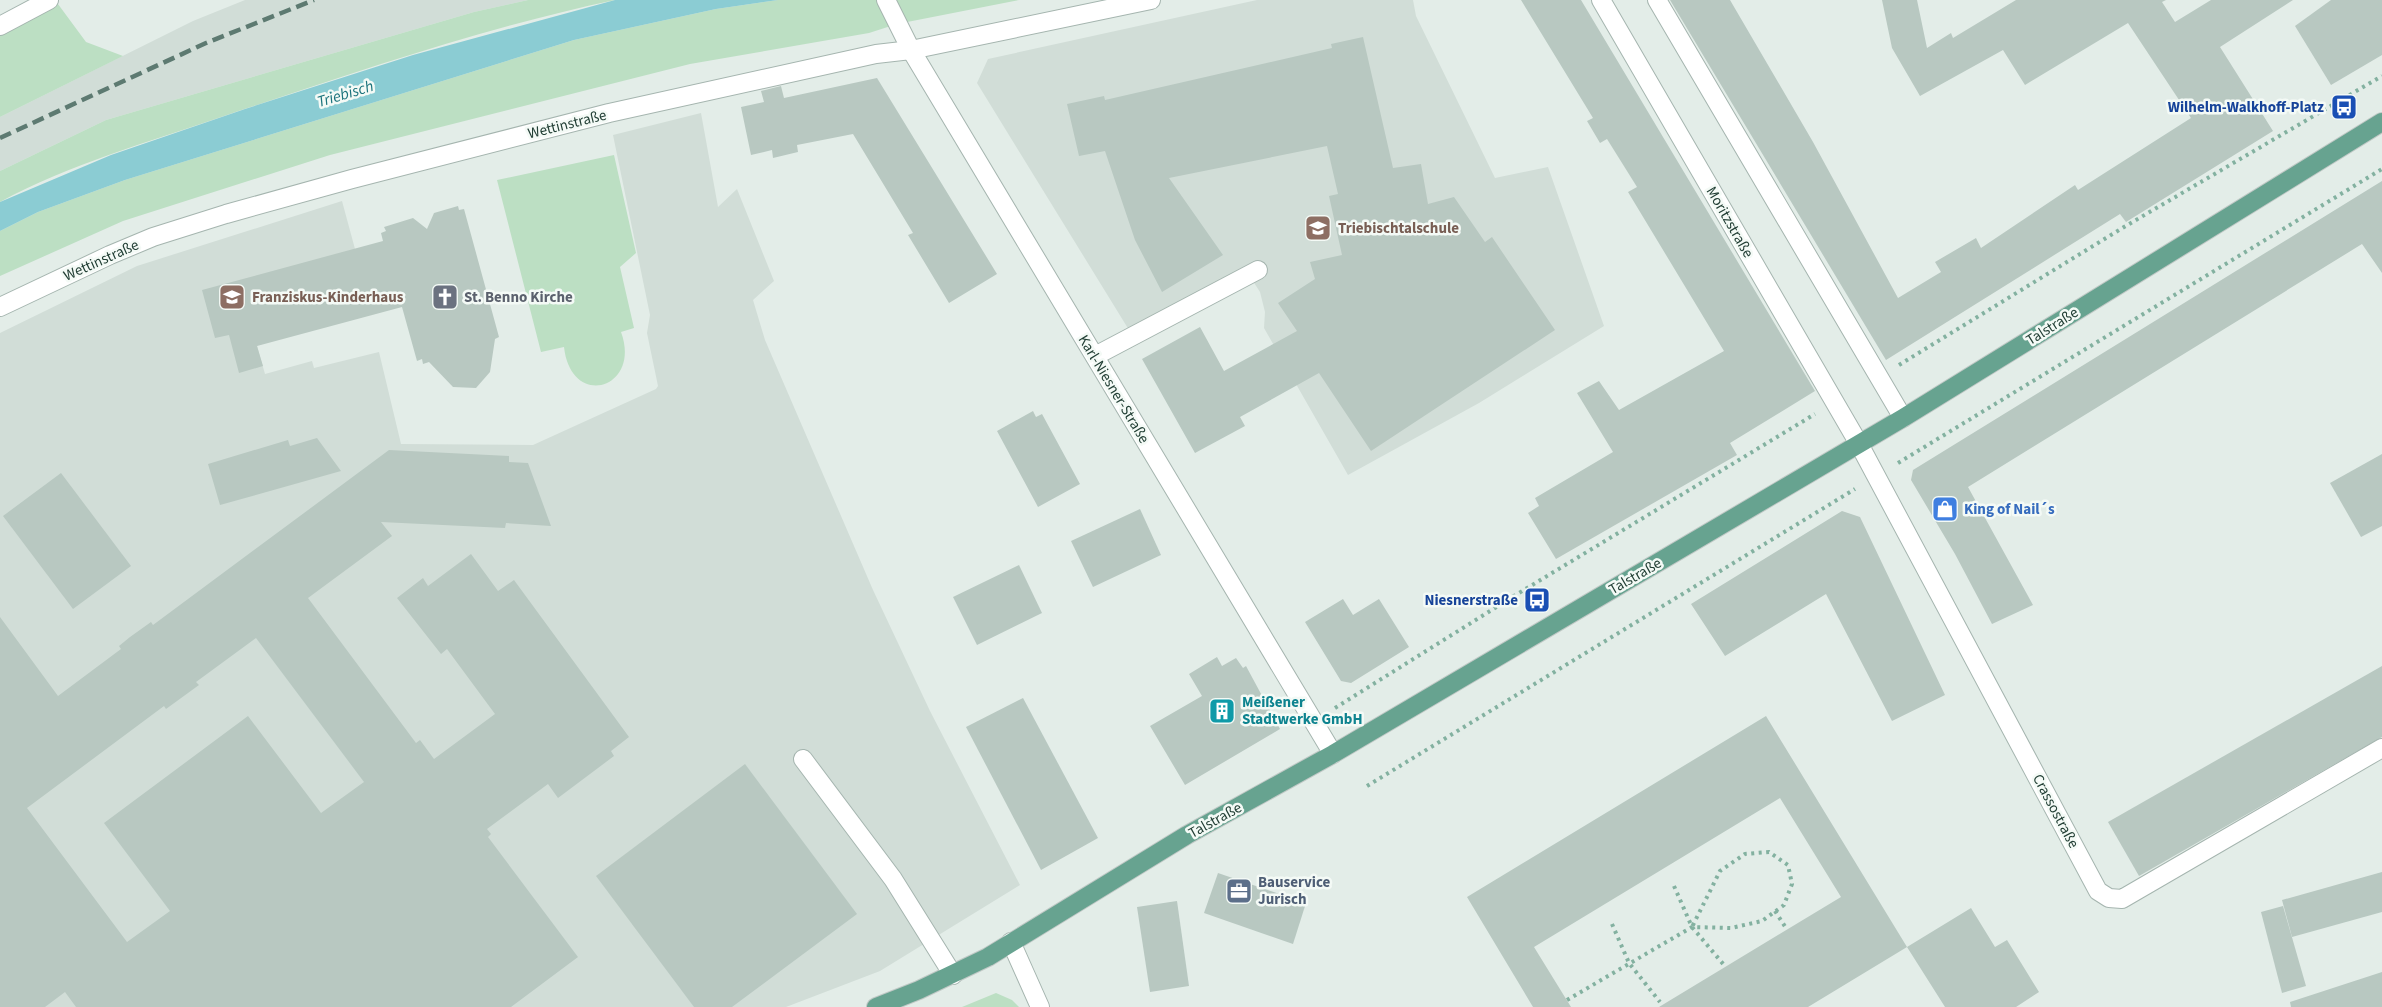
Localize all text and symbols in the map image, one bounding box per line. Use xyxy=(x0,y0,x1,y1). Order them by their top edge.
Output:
water label: Triebisch xyxy=(314,75,376,113)
bus stop icon: Wilhelm-Walkhoff-Platz xyxy=(2329,92,2359,122)
place label: Wilhelm-Walkhoff-Platz xyxy=(2168,97,2324,118)
street label: Wettinstraße xyxy=(526,105,609,144)
street label: Moritzstraße xyxy=(1701,183,1758,262)
school or university icon: Triebischtalschule xyxy=(1303,213,1333,243)
place label: Triebischtalschule xyxy=(1338,218,1459,239)
street label: Wettinstraße xyxy=(60,235,142,286)
school or university icon: Franziskus-Kinderhaus xyxy=(217,282,247,312)
church icon: St. Benno Kirche xyxy=(430,282,460,312)
place label: Franziskus-Kinderhaus xyxy=(252,287,404,308)
place label: St. Benno Kirche xyxy=(464,287,573,308)
street label: Talstraße xyxy=(2022,302,2082,351)
street label: Karl-Niesner-Straße xyxy=(1073,331,1154,447)
shop icon: King of Nail´s xyxy=(1930,494,1960,524)
place label: King of Nail´s xyxy=(1964,499,2055,520)
street label: Talstraße xyxy=(1605,553,1666,600)
bus stop icon: Niesnerstraße xyxy=(1522,585,1552,615)
place label: Niesnerstraße xyxy=(1424,590,1518,611)
place label: Meißener Stadtwerke GmbH xyxy=(1242,692,1363,730)
building icon: Meißener Stadtwerke GmbH xyxy=(1207,696,1237,726)
street label: Crassostraße xyxy=(2027,770,2084,852)
street label: Talstraße xyxy=(1185,797,1246,844)
place label: Bauservice Jurisch xyxy=(1258,872,1331,910)
office icon: Bauservice Jurisch xyxy=(1224,876,1254,906)

